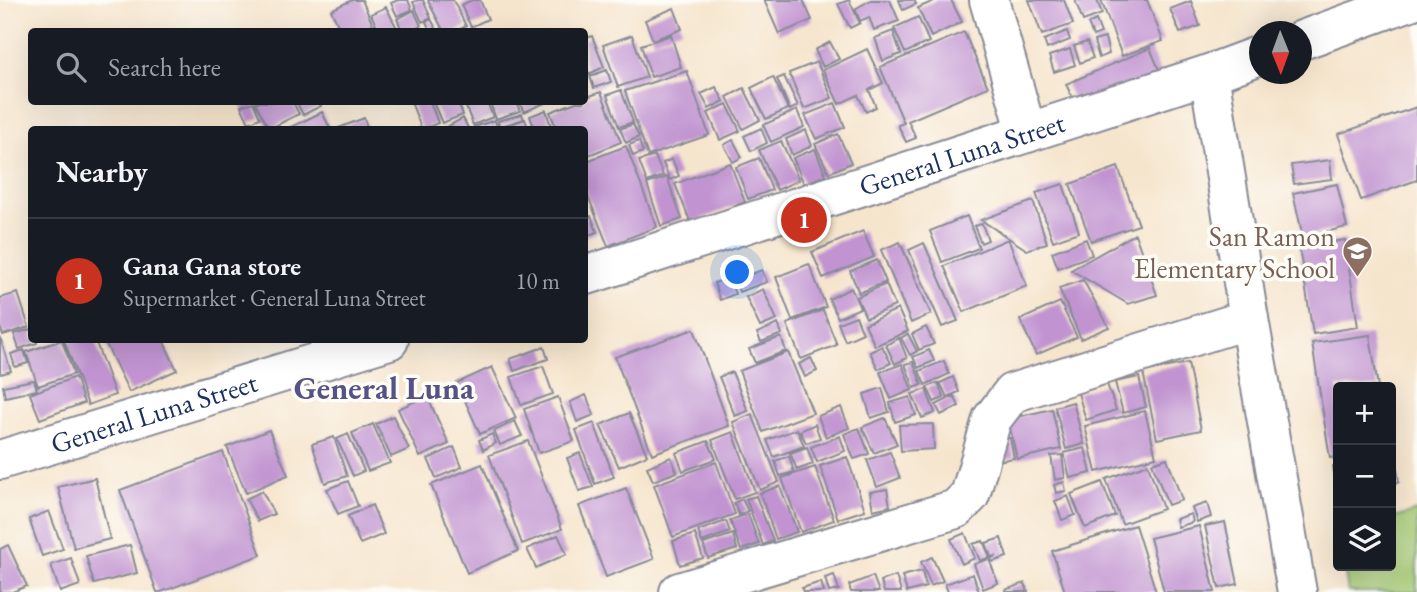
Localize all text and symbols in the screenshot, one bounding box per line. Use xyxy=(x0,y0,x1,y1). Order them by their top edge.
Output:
north arrow xyxy=(1249,21,1312,84)
search box xyxy=(28,28,588,105)
icon: search xyxy=(52,48,90,86)
text: Search here xyxy=(108,50,221,84)
street label: General Luna Street xyxy=(854,104,1069,204)
text: Nearby xyxy=(56,152,148,191)
pin: 1 xyxy=(781,194,827,246)
place label: San Ramon Elementary School xyxy=(1134,218,1335,286)
school or university icon: San Ramon Elementary School xyxy=(1341,235,1375,279)
text: Gana Gana store xyxy=(123,249,301,283)
your location xyxy=(720,255,754,289)
text: 1 xyxy=(73,266,85,296)
text: 10 m xyxy=(515,266,560,296)
text: Supermarket · General Luna Street xyxy=(123,283,426,313)
street label: General Luna Street xyxy=(46,364,262,461)
district label: General Luna xyxy=(294,367,475,409)
map controls xyxy=(1333,382,1396,571)
button: + xyxy=(1333,382,1396,445)
button: − xyxy=(1333,445,1396,508)
button: layers xyxy=(1333,508,1396,571)

